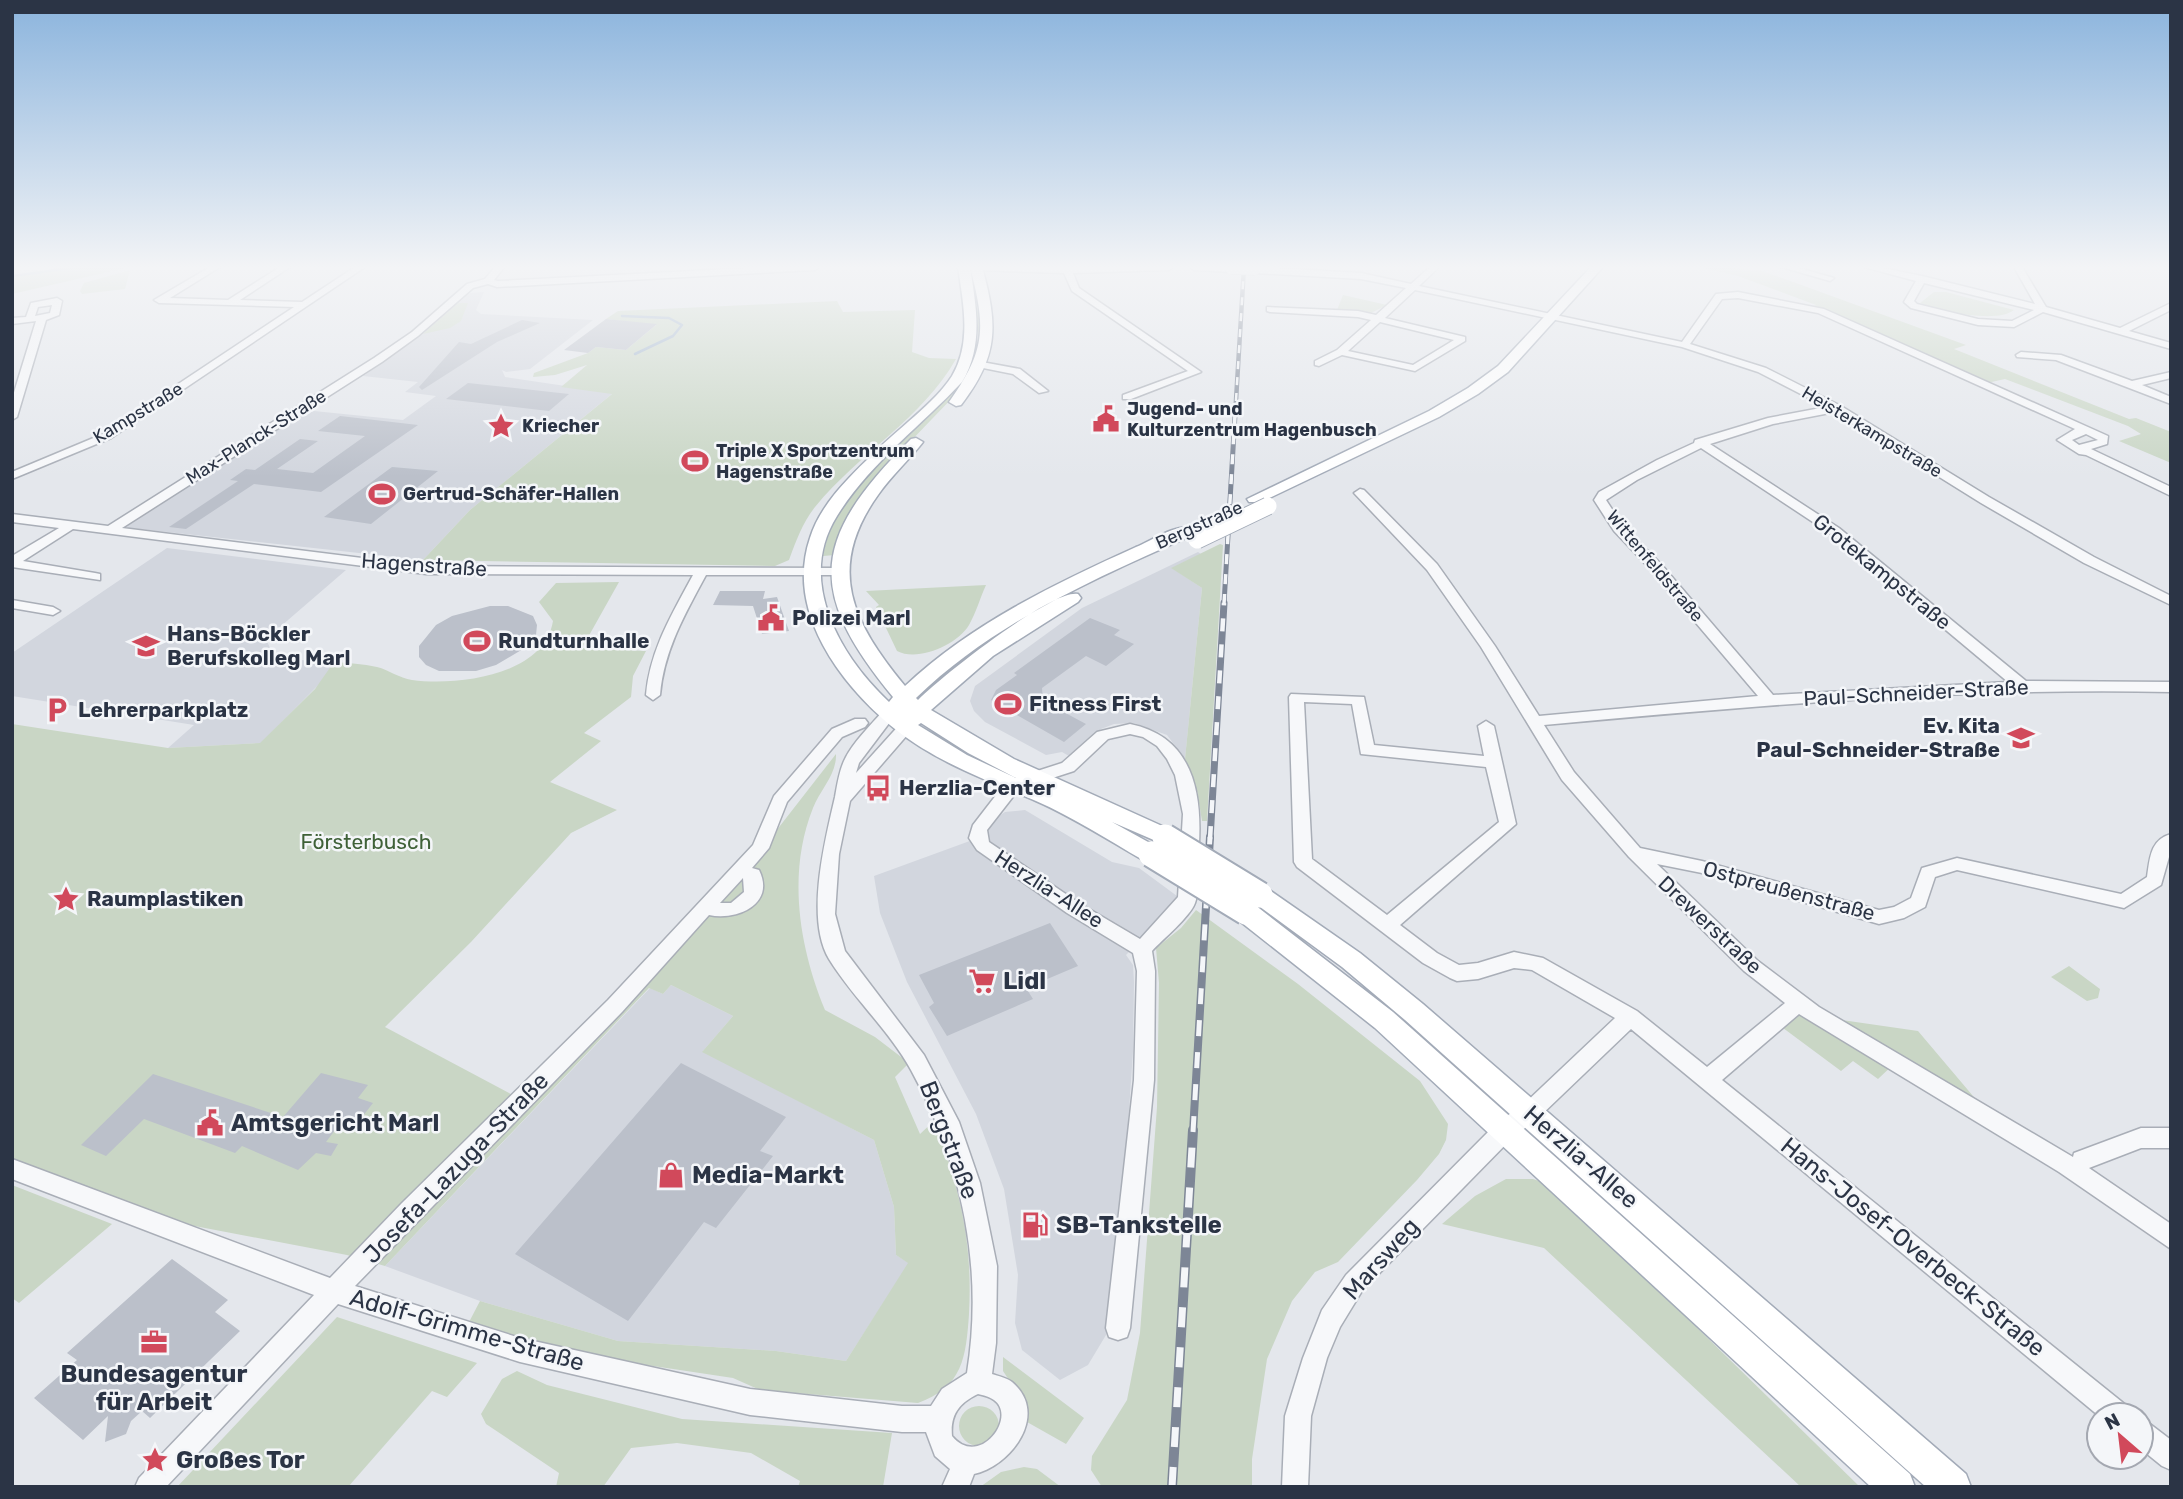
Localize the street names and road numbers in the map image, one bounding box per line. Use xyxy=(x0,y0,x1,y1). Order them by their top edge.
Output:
street label: Kampstraße xyxy=(89,378,187,448)
street label: Heisterkampstraße xyxy=(1798,381,1946,483)
street label: Max-Planck-Straße xyxy=(182,385,330,489)
street label: Bergstraße xyxy=(1152,496,1246,554)
street label: Wittenfeldstraße xyxy=(1602,506,1708,626)
street label: Grotekampstraße xyxy=(1808,508,1956,635)
street label: Hagenstraße xyxy=(360,548,488,581)
street label: Paul-Schneider-Straße xyxy=(1803,674,2029,711)
street label: Herzlia-Allee xyxy=(990,844,1108,933)
street label: Ostpreußenstraße xyxy=(1700,856,1878,926)
street label: Drewerstraße xyxy=(1653,870,1767,979)
street label: Josefa-Lazuga-Straße xyxy=(358,1067,554,1269)
street label: Bergstraße xyxy=(914,1077,984,1203)
street label: Herzlia-Allee xyxy=(1518,1100,1644,1214)
street label: Hans-Josef-Overbeck-Straße xyxy=(1775,1132,2051,1362)
street label: Marsweg xyxy=(1337,1212,1425,1306)
street label: Adolf-Grimme-Straße xyxy=(347,1283,587,1377)

